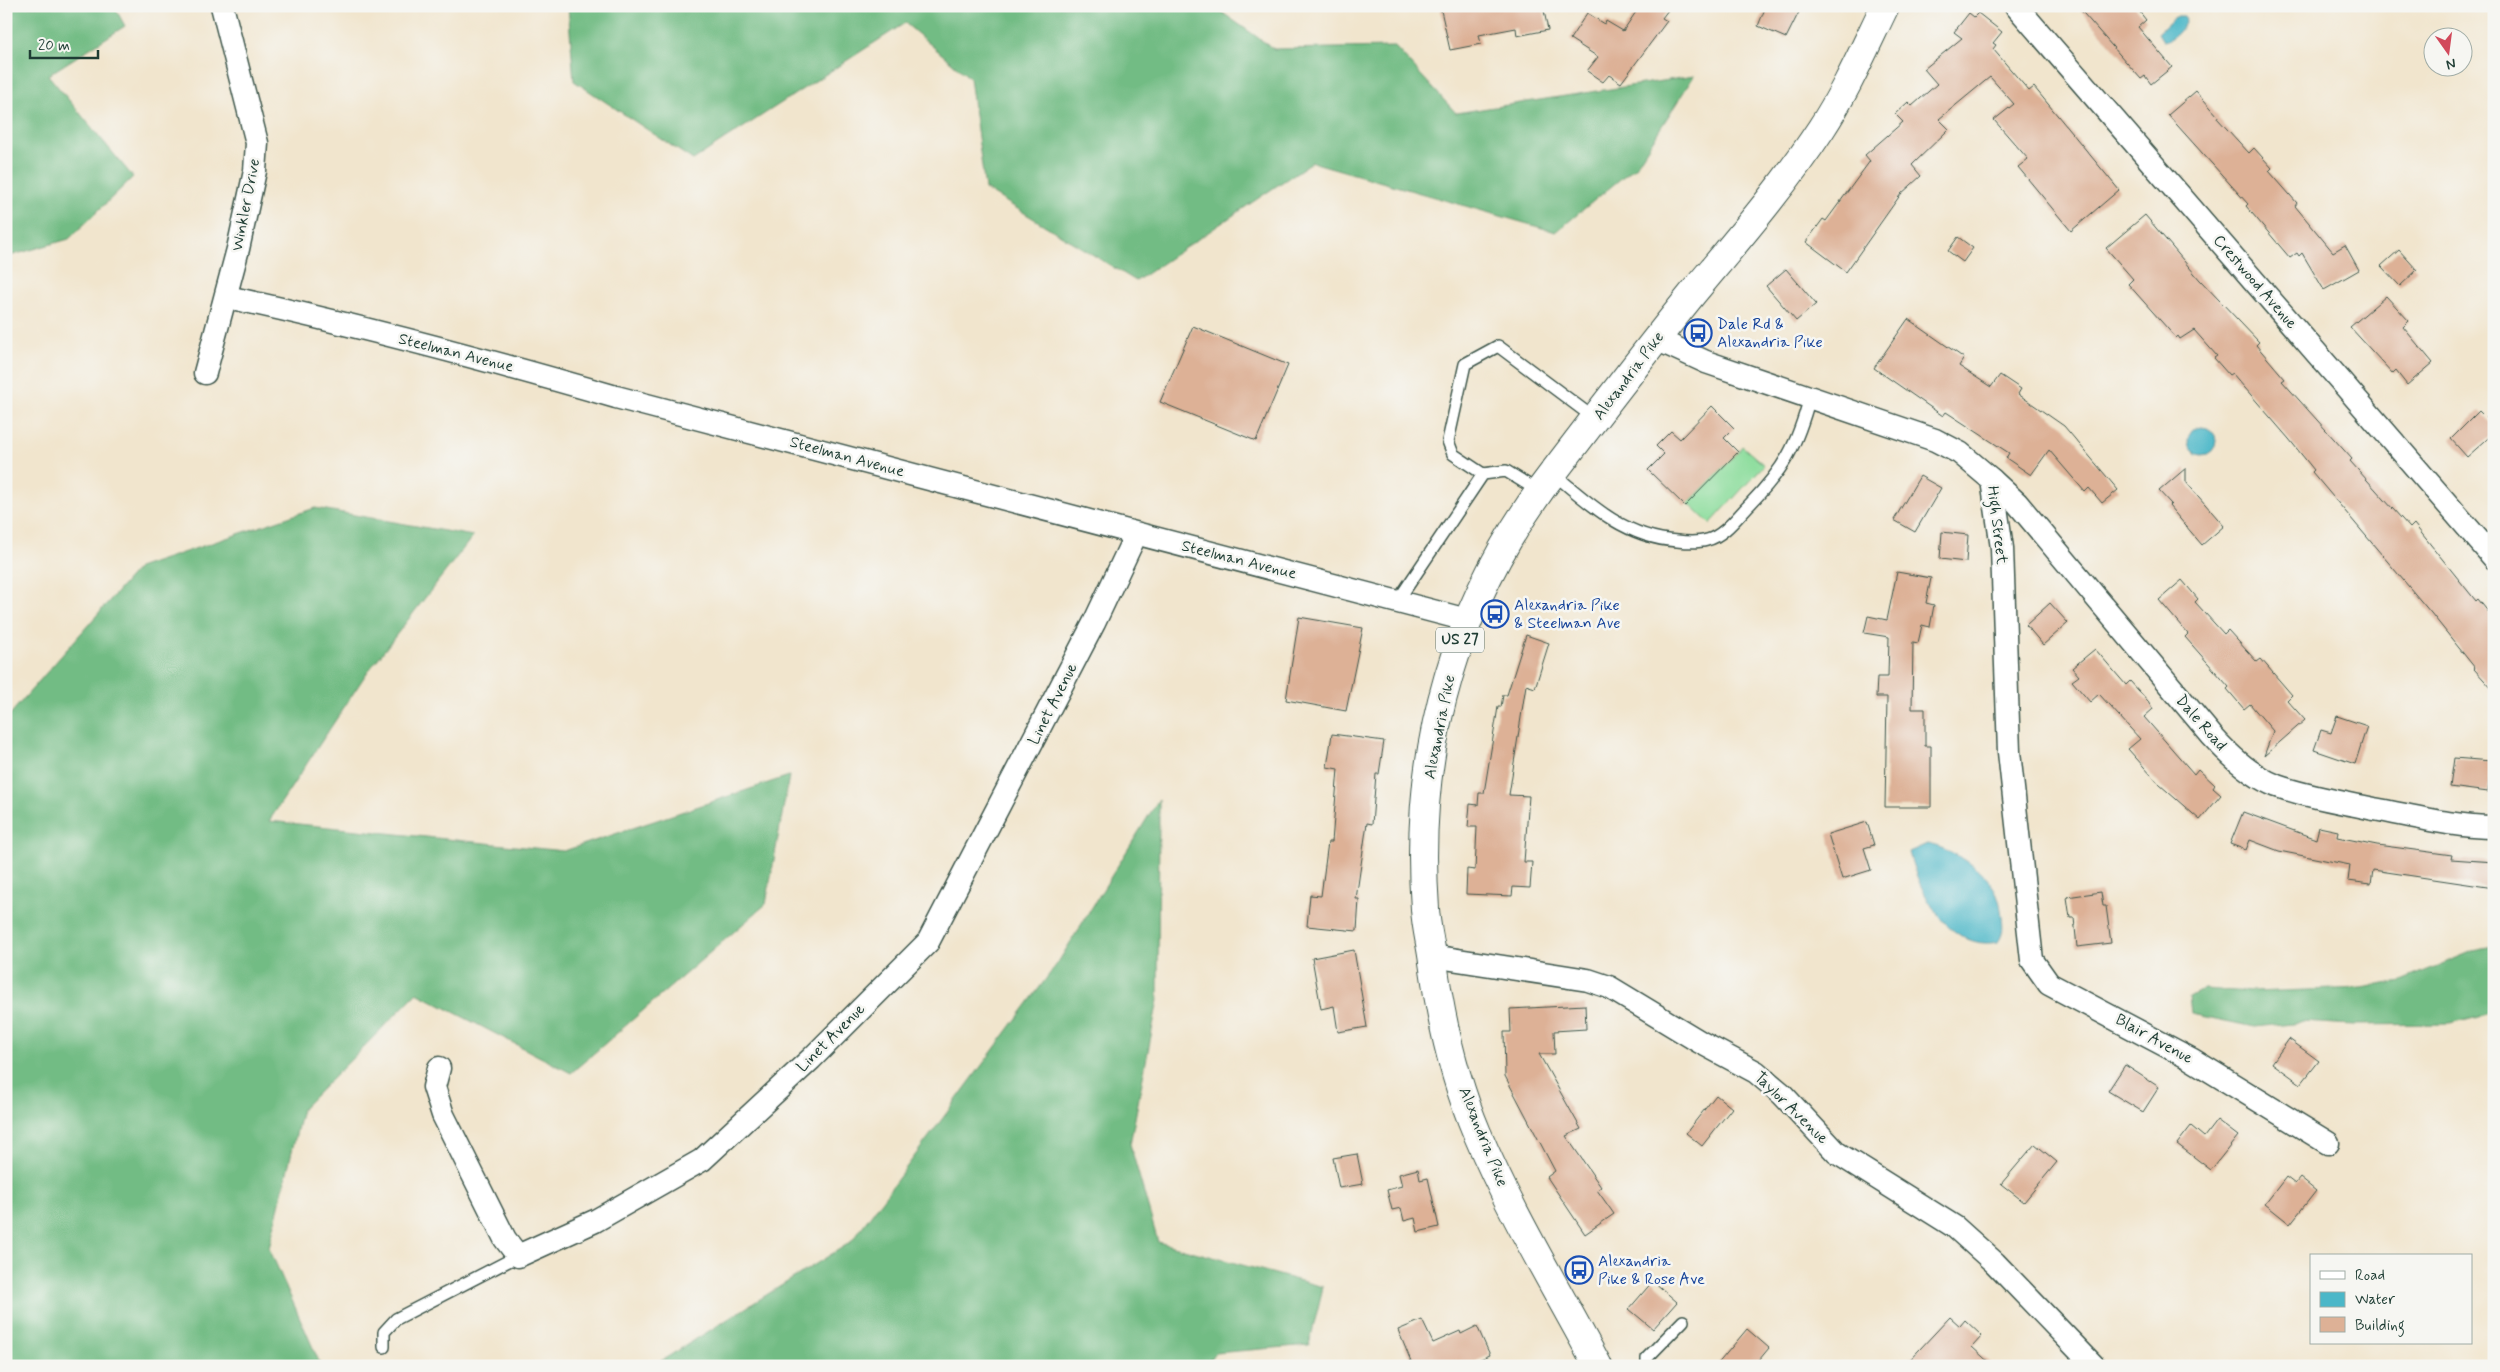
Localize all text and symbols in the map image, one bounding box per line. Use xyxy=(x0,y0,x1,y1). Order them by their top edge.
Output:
scale bar xyxy=(30,28,98,60)
north arrow xyxy=(2422,28,2472,78)
text: 20 m xyxy=(38,36,70,56)
text: N xyxy=(2444,54,2458,74)
street label: Winkler Drive xyxy=(227,157,265,253)
street label: Crestwood Avenue xyxy=(2208,230,2302,334)
place label: Dale Rd & Alexandria Pike xyxy=(1717,314,1823,353)
bus stop icon: Dale Rd & Alexandria Pike xyxy=(1683,318,1713,348)
street label: Alexandria Pike xyxy=(1589,327,1669,425)
street label: Steelman Avenue xyxy=(396,329,516,377)
street label: Steelman Avenue xyxy=(787,432,907,482)
street label: High Street xyxy=(1981,485,2012,566)
street label: Steelman Avenue xyxy=(1179,536,1299,584)
place label: Alexandria Pike & Steelman Ave xyxy=(1514,595,1621,634)
bus stop icon: Alexandria Pike & Steelman Ave xyxy=(1480,599,1510,629)
road number: US 27 xyxy=(1436,628,1484,652)
street label: Linet Avenue xyxy=(1023,659,1083,748)
street label: Alexandria Pike xyxy=(1420,673,1460,781)
street label: Dale Road xyxy=(2171,690,2231,756)
street label: Linet Avenue xyxy=(792,999,870,1077)
street label: Blair Avenue xyxy=(2111,1009,2197,1069)
street label: Taylor Avenue xyxy=(1749,1067,1833,1149)
street label: Alexandria Pike xyxy=(1453,1084,1513,1190)
place label: Alexandria Pike & Rose Ave xyxy=(1598,1251,1705,1290)
legend xyxy=(2310,1254,2472,1344)
bus stop icon: Alexandria Pike & Rose Ave xyxy=(1564,1255,1594,1285)
text: Road xyxy=(2355,1266,2385,1286)
text: Water xyxy=(2355,1290,2395,1310)
text: Building xyxy=(2355,1316,2405,1337)

